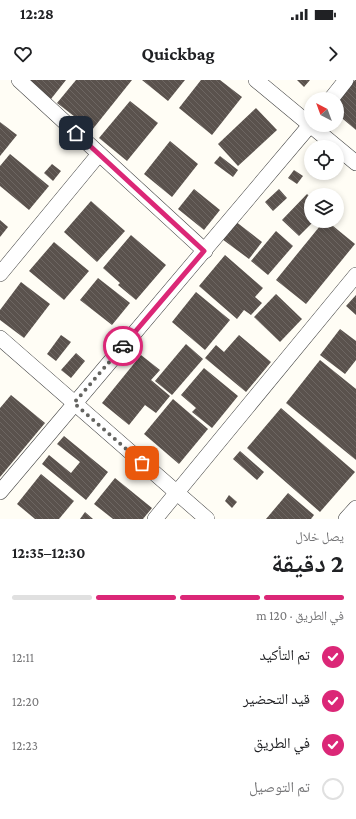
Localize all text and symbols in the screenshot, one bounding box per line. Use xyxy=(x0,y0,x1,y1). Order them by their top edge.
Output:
text: 12:28 xyxy=(20,6,54,22)
icon: heart xyxy=(12,43,34,65)
icon: forward xyxy=(322,43,344,65)
text: Quickbag xyxy=(141,44,215,64)
north arrow xyxy=(304,92,344,132)
map controls xyxy=(304,92,344,228)
pin xyxy=(59,116,93,150)
icon: home xyxy=(65,122,87,144)
button: locate xyxy=(304,140,344,180)
button: layers xyxy=(304,188,344,228)
courier xyxy=(103,326,143,366)
icon: car xyxy=(112,335,134,357)
pin xyxy=(125,446,159,480)
icon: bag xyxy=(131,452,153,474)
text: يصل خلال xyxy=(295,529,344,544)
text: 12:30–12:35 xyxy=(12,545,85,561)
text: 2 دقيقة xyxy=(271,549,344,578)
text: في الطريق · 120 m xyxy=(256,608,344,623)
icon: check xyxy=(322,646,344,668)
text: تم التأكيد xyxy=(259,647,310,663)
text: 12:11 xyxy=(12,650,34,665)
icon: check xyxy=(322,690,344,712)
text: قيد التحضير xyxy=(243,691,310,707)
text: 12:20 xyxy=(12,694,39,709)
icon: check xyxy=(322,734,344,756)
text: في الطريق xyxy=(254,735,310,751)
text: 12:23 xyxy=(12,738,38,753)
text: تم التوصيل xyxy=(249,779,310,795)

